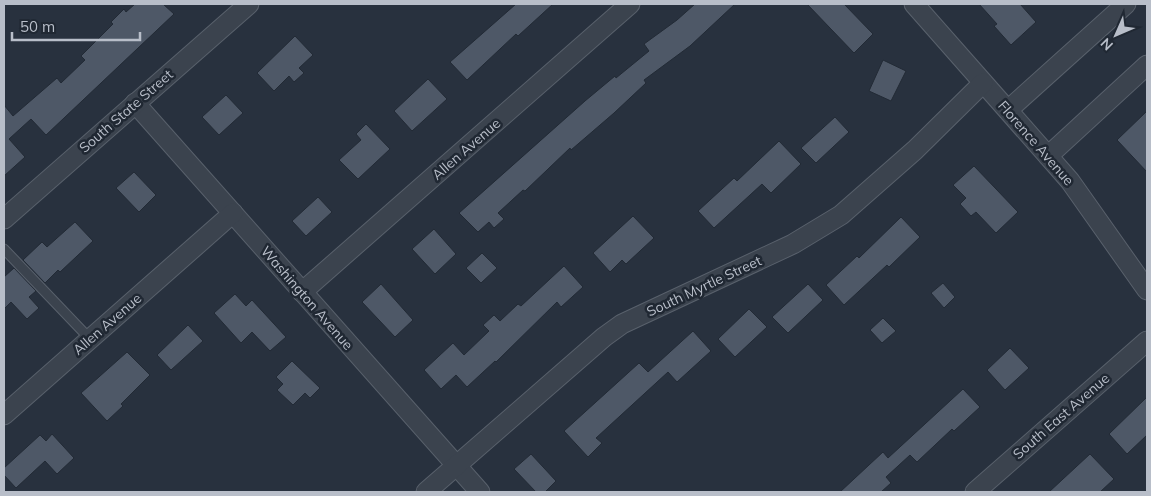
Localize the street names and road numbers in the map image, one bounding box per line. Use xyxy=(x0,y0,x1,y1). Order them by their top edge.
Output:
street label: South State Street xyxy=(75,65,177,157)
street label: Florence Avenue xyxy=(994,97,1078,189)
street label: Allen Avenue xyxy=(428,114,504,184)
street label: Washington Avenue xyxy=(257,242,357,354)
street label: South Myrtle Street xyxy=(644,251,764,321)
street label: Allen Avenue xyxy=(69,289,145,359)
street label: South East Avenue xyxy=(1009,369,1113,463)

